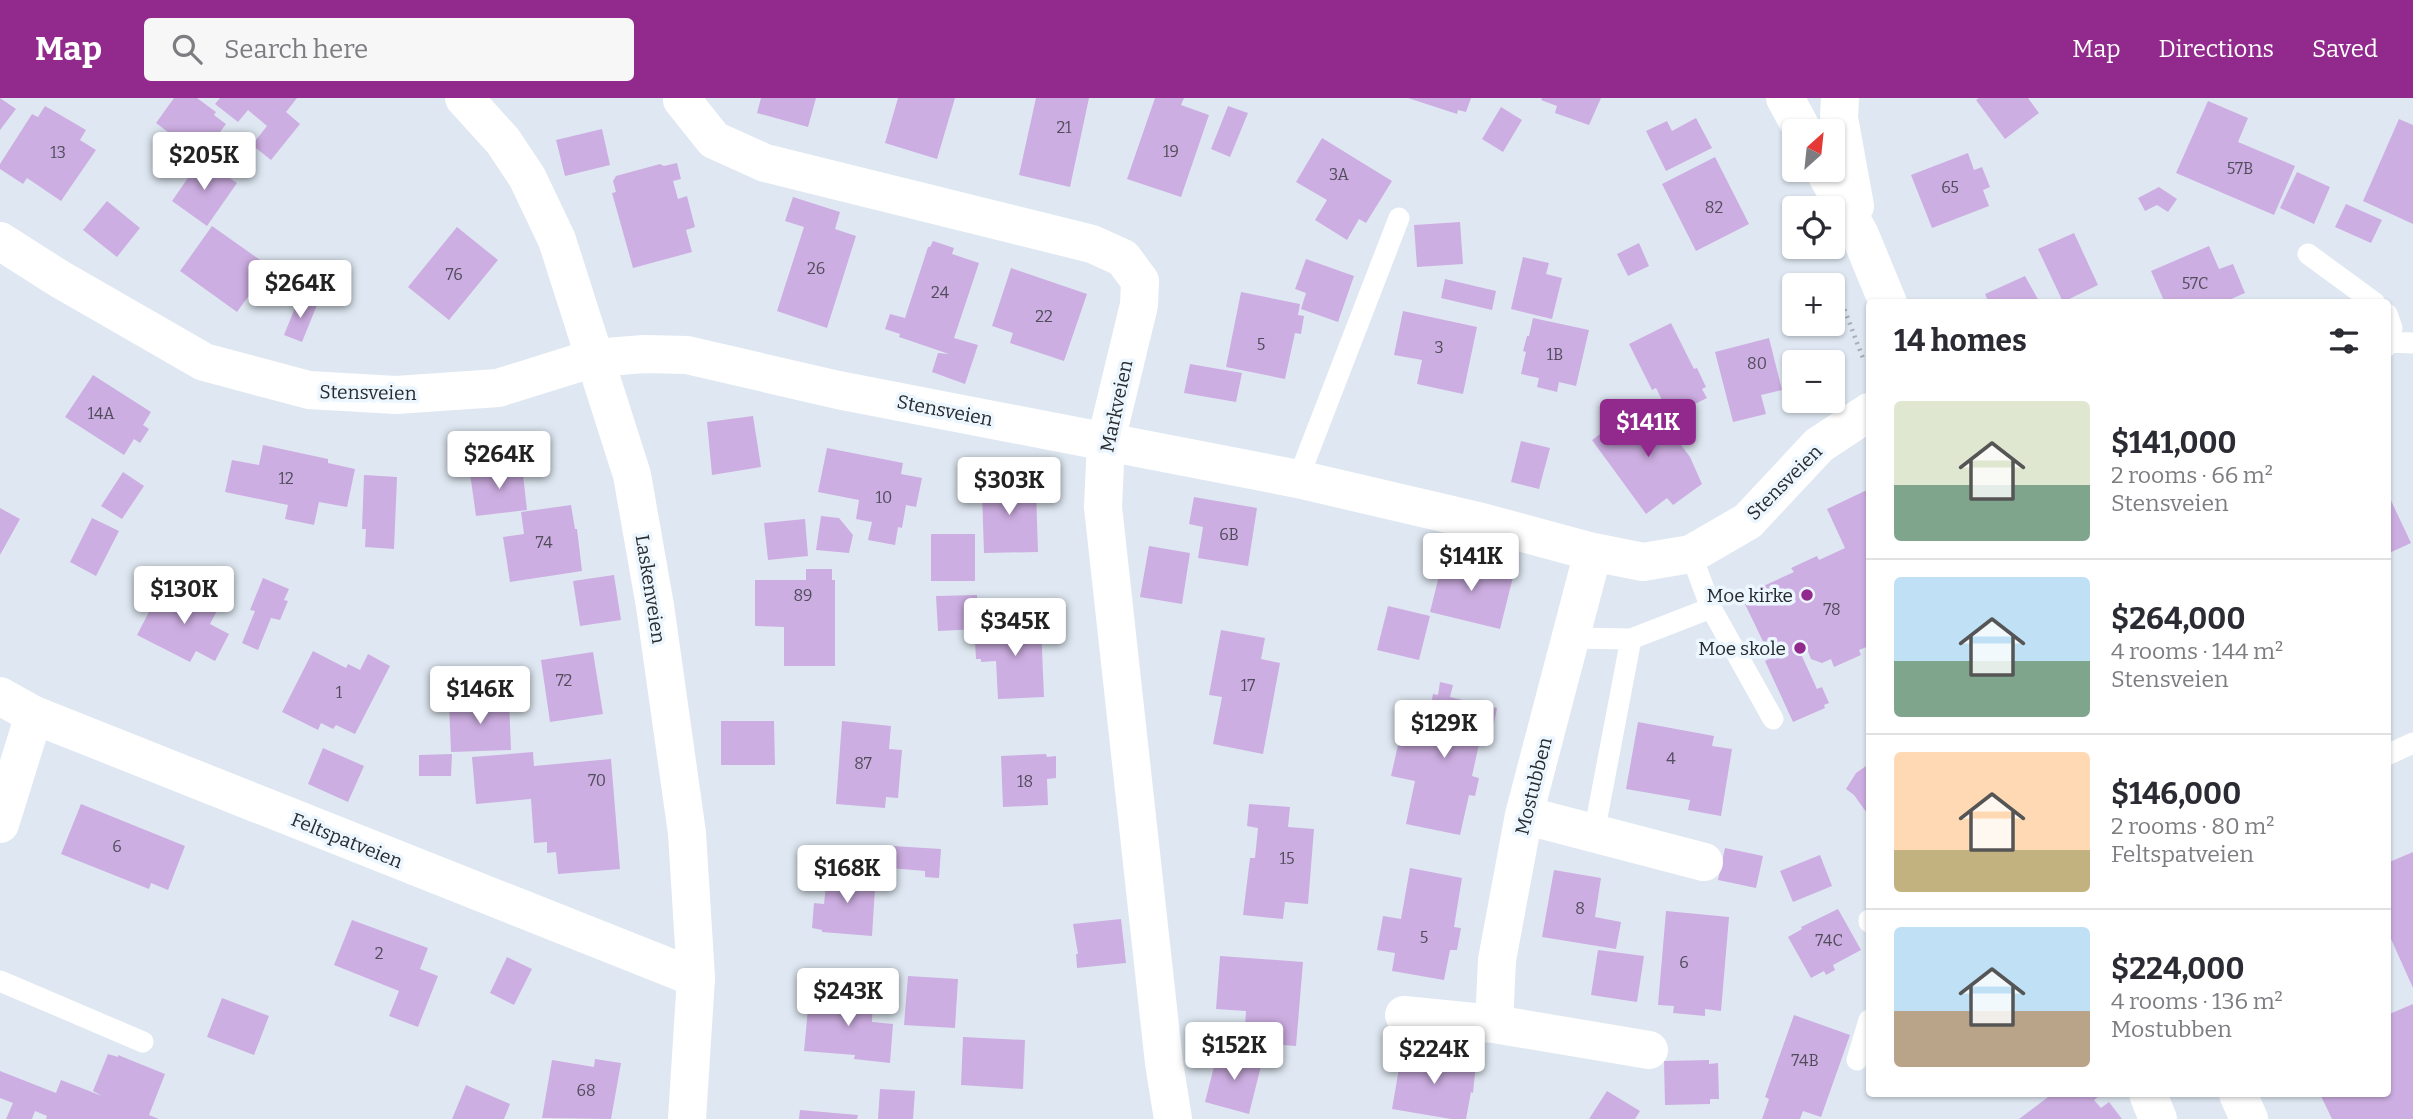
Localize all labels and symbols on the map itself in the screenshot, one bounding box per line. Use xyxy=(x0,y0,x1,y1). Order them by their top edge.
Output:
house number: 21 xyxy=(1056,118,1072,137)
north arrow xyxy=(1782,119,1844,182)
pin: $205K xyxy=(155,132,253,192)
house number: 19 xyxy=(1163,142,1179,161)
house number: 13 xyxy=(50,143,66,162)
house number: 57B xyxy=(2227,159,2253,178)
house number: 3A xyxy=(1329,165,1350,184)
house number: 65 xyxy=(1941,178,1959,197)
house number: 82 xyxy=(1705,198,1723,217)
house number: 26 xyxy=(807,259,825,278)
pin: $264K xyxy=(251,260,349,320)
house number: 76 xyxy=(445,265,463,284)
house number: 57C xyxy=(2182,274,2208,293)
house number: 24 xyxy=(931,283,950,302)
house number: 22 xyxy=(1035,307,1053,326)
house number: 5 xyxy=(1257,335,1265,354)
house number: 3 xyxy=(1434,338,1444,357)
house number: 1B xyxy=(1547,345,1563,364)
house number: 80 xyxy=(1747,354,1767,373)
street label: Markveien xyxy=(1095,358,1137,454)
street label: Stensveien xyxy=(319,380,417,405)
street label: Stensveien xyxy=(895,390,995,431)
pin: $141K xyxy=(1599,400,1697,459)
house number: 14A xyxy=(87,404,115,423)
pin: $264K xyxy=(450,432,548,491)
street label: Stensveien xyxy=(1742,440,1827,525)
pin: $303K xyxy=(960,458,1058,517)
house number: 12 xyxy=(278,469,294,488)
house number: 10 xyxy=(876,488,892,507)
house number: 6B xyxy=(1219,525,1239,544)
house number: 74 xyxy=(535,533,553,552)
street label: Laskenveien xyxy=(631,533,670,645)
pin: $141K xyxy=(1422,533,1520,593)
pin: $130K xyxy=(135,566,233,626)
place label: Moe kirke xyxy=(1707,584,1793,607)
house number: 89 xyxy=(794,586,813,605)
marker: Moe kirke xyxy=(1799,587,1815,603)
pin: $345K xyxy=(966,598,1064,658)
house number: 78 xyxy=(1823,600,1841,619)
place label: Moe skole xyxy=(1698,637,1786,660)
marker: Moe skole xyxy=(1792,640,1808,656)
pin: $146K xyxy=(431,666,529,726)
house number: 72 xyxy=(556,671,572,690)
house number: 17 xyxy=(1241,676,1255,695)
house number: 1 xyxy=(336,683,343,702)
pin: $129K xyxy=(1395,700,1493,760)
street label: Mostubben xyxy=(1510,735,1557,837)
house number: 4 xyxy=(1666,749,1676,768)
house number: 87 xyxy=(854,754,872,773)
house number: 70 xyxy=(588,771,606,790)
house number: 18 xyxy=(1017,772,1033,791)
street label: Feltspatveien xyxy=(288,808,406,873)
house number: 6 xyxy=(112,837,122,856)
pin: $168K xyxy=(798,846,896,905)
house number: 15 xyxy=(1279,849,1295,868)
house number: 8 xyxy=(1575,899,1585,918)
house number: 5 xyxy=(1420,928,1428,947)
house number: 74C xyxy=(1815,931,1843,950)
house number: 2 xyxy=(375,944,383,963)
house number: 6 xyxy=(1679,953,1689,972)
pin: $243K xyxy=(799,968,897,1028)
pin: $152K xyxy=(1185,1023,1283,1082)
pin: $224K xyxy=(1385,1026,1483,1086)
house number: 74B xyxy=(1791,1051,1819,1070)
house number: 68 xyxy=(576,1081,596,1100)

